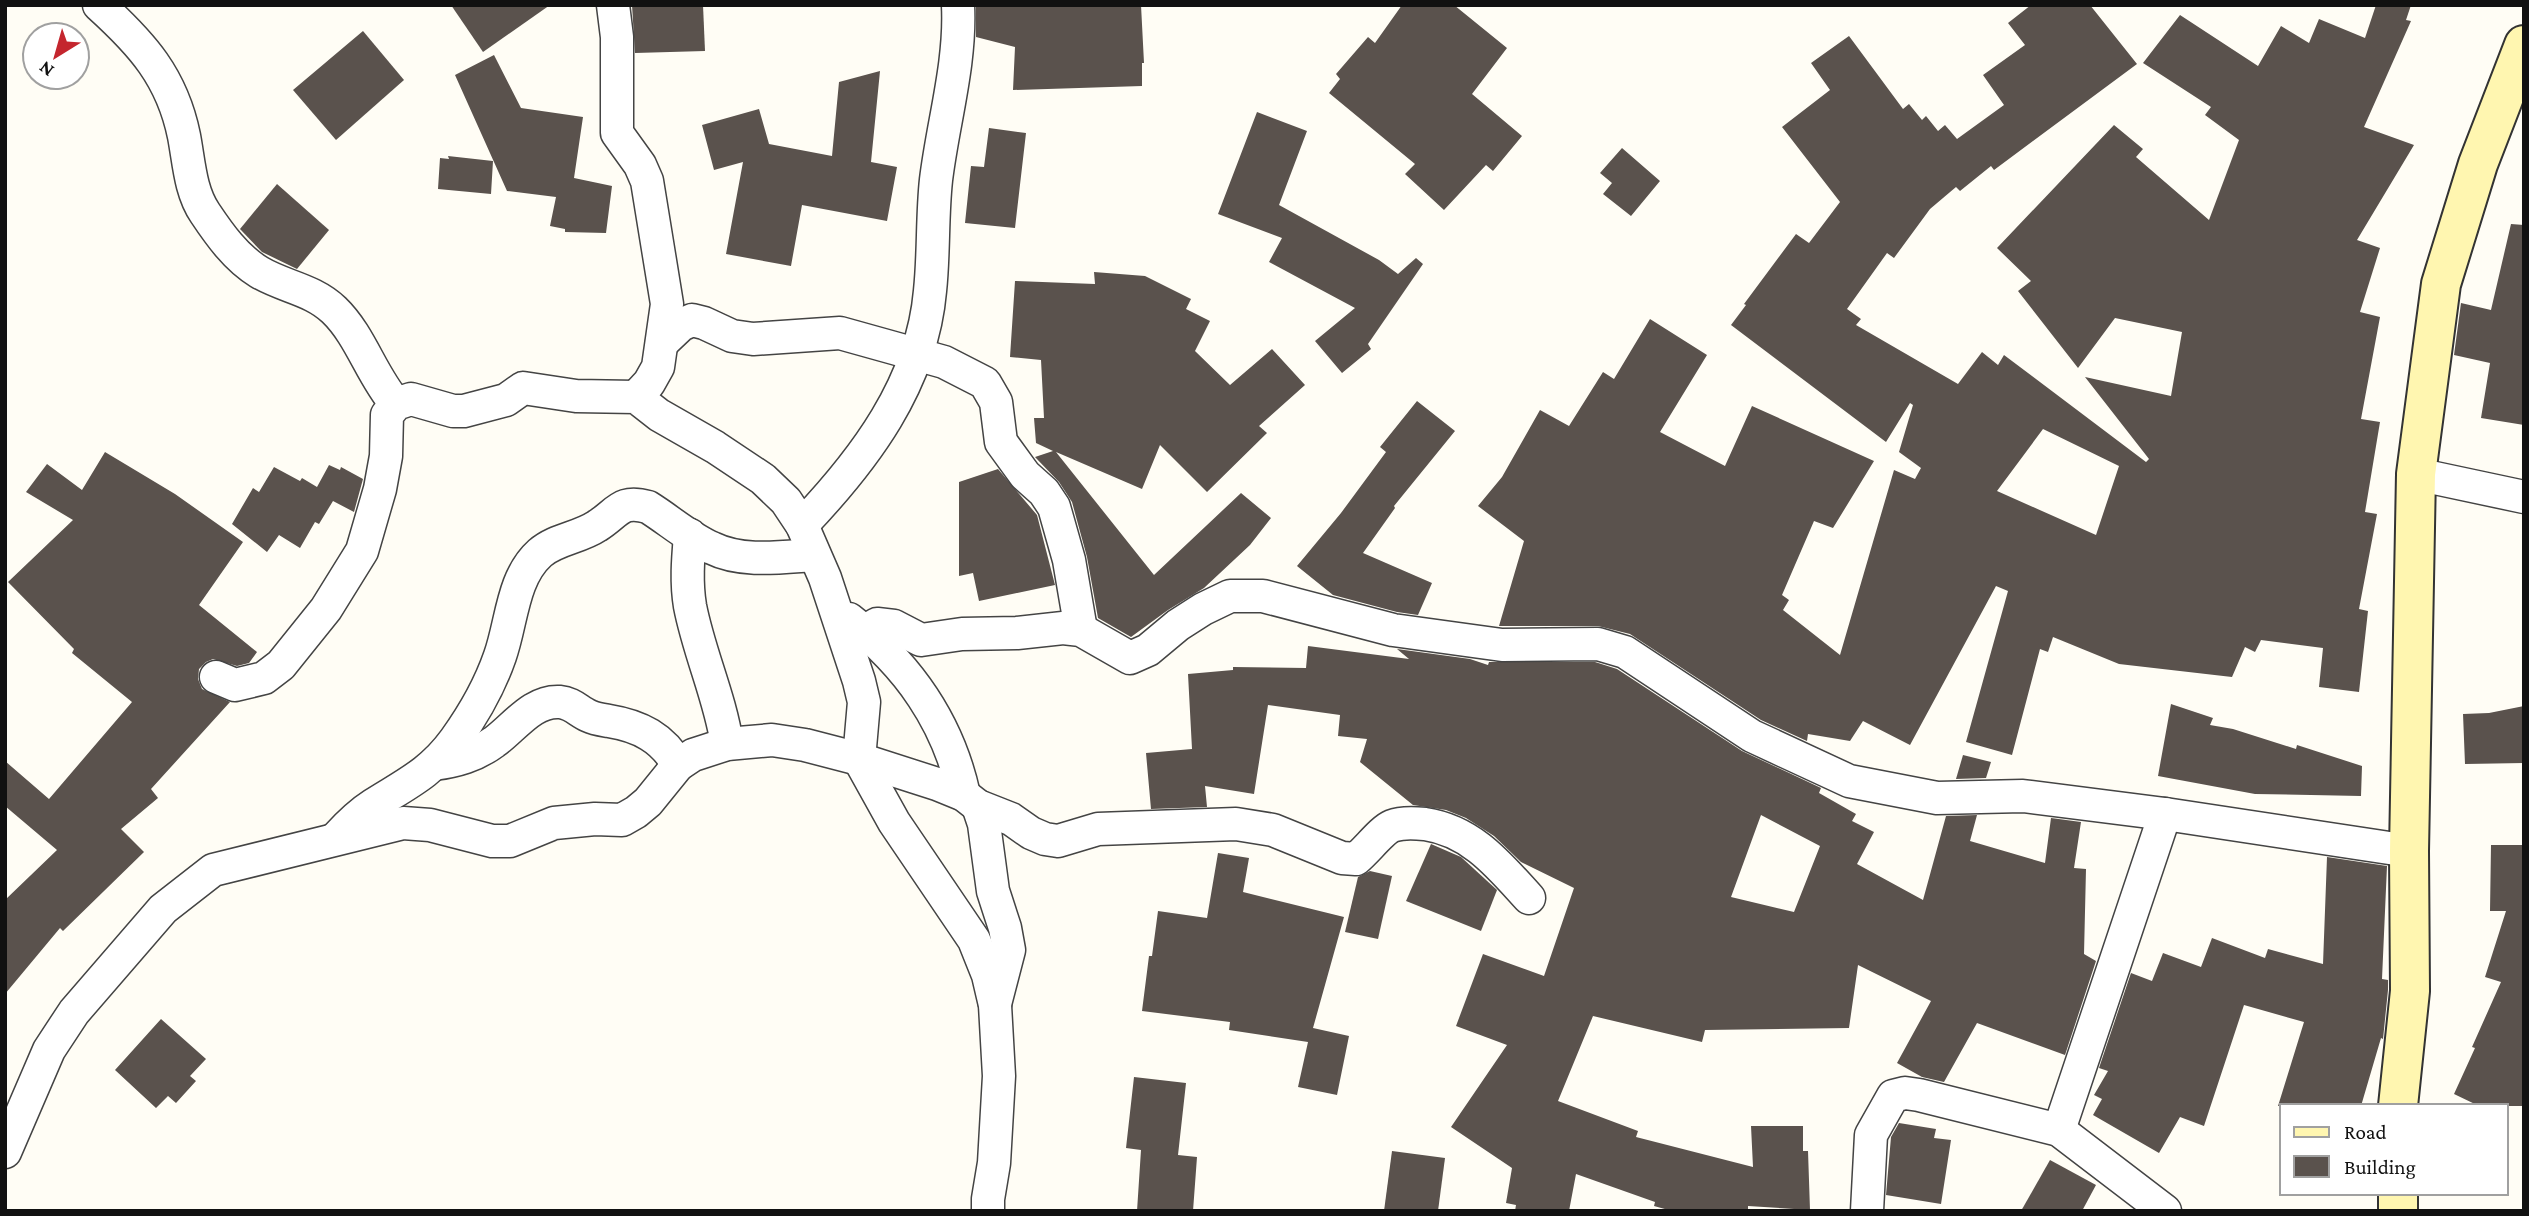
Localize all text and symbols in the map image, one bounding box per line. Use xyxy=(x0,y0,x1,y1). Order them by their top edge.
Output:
north arrow xyxy=(21,21,91,91)
text: N xyxy=(35,57,58,81)
legend xyxy=(2280,1104,2508,1195)
text: Road xyxy=(2344,1120,2387,1144)
text: Building xyxy=(2344,1155,2416,1179)

